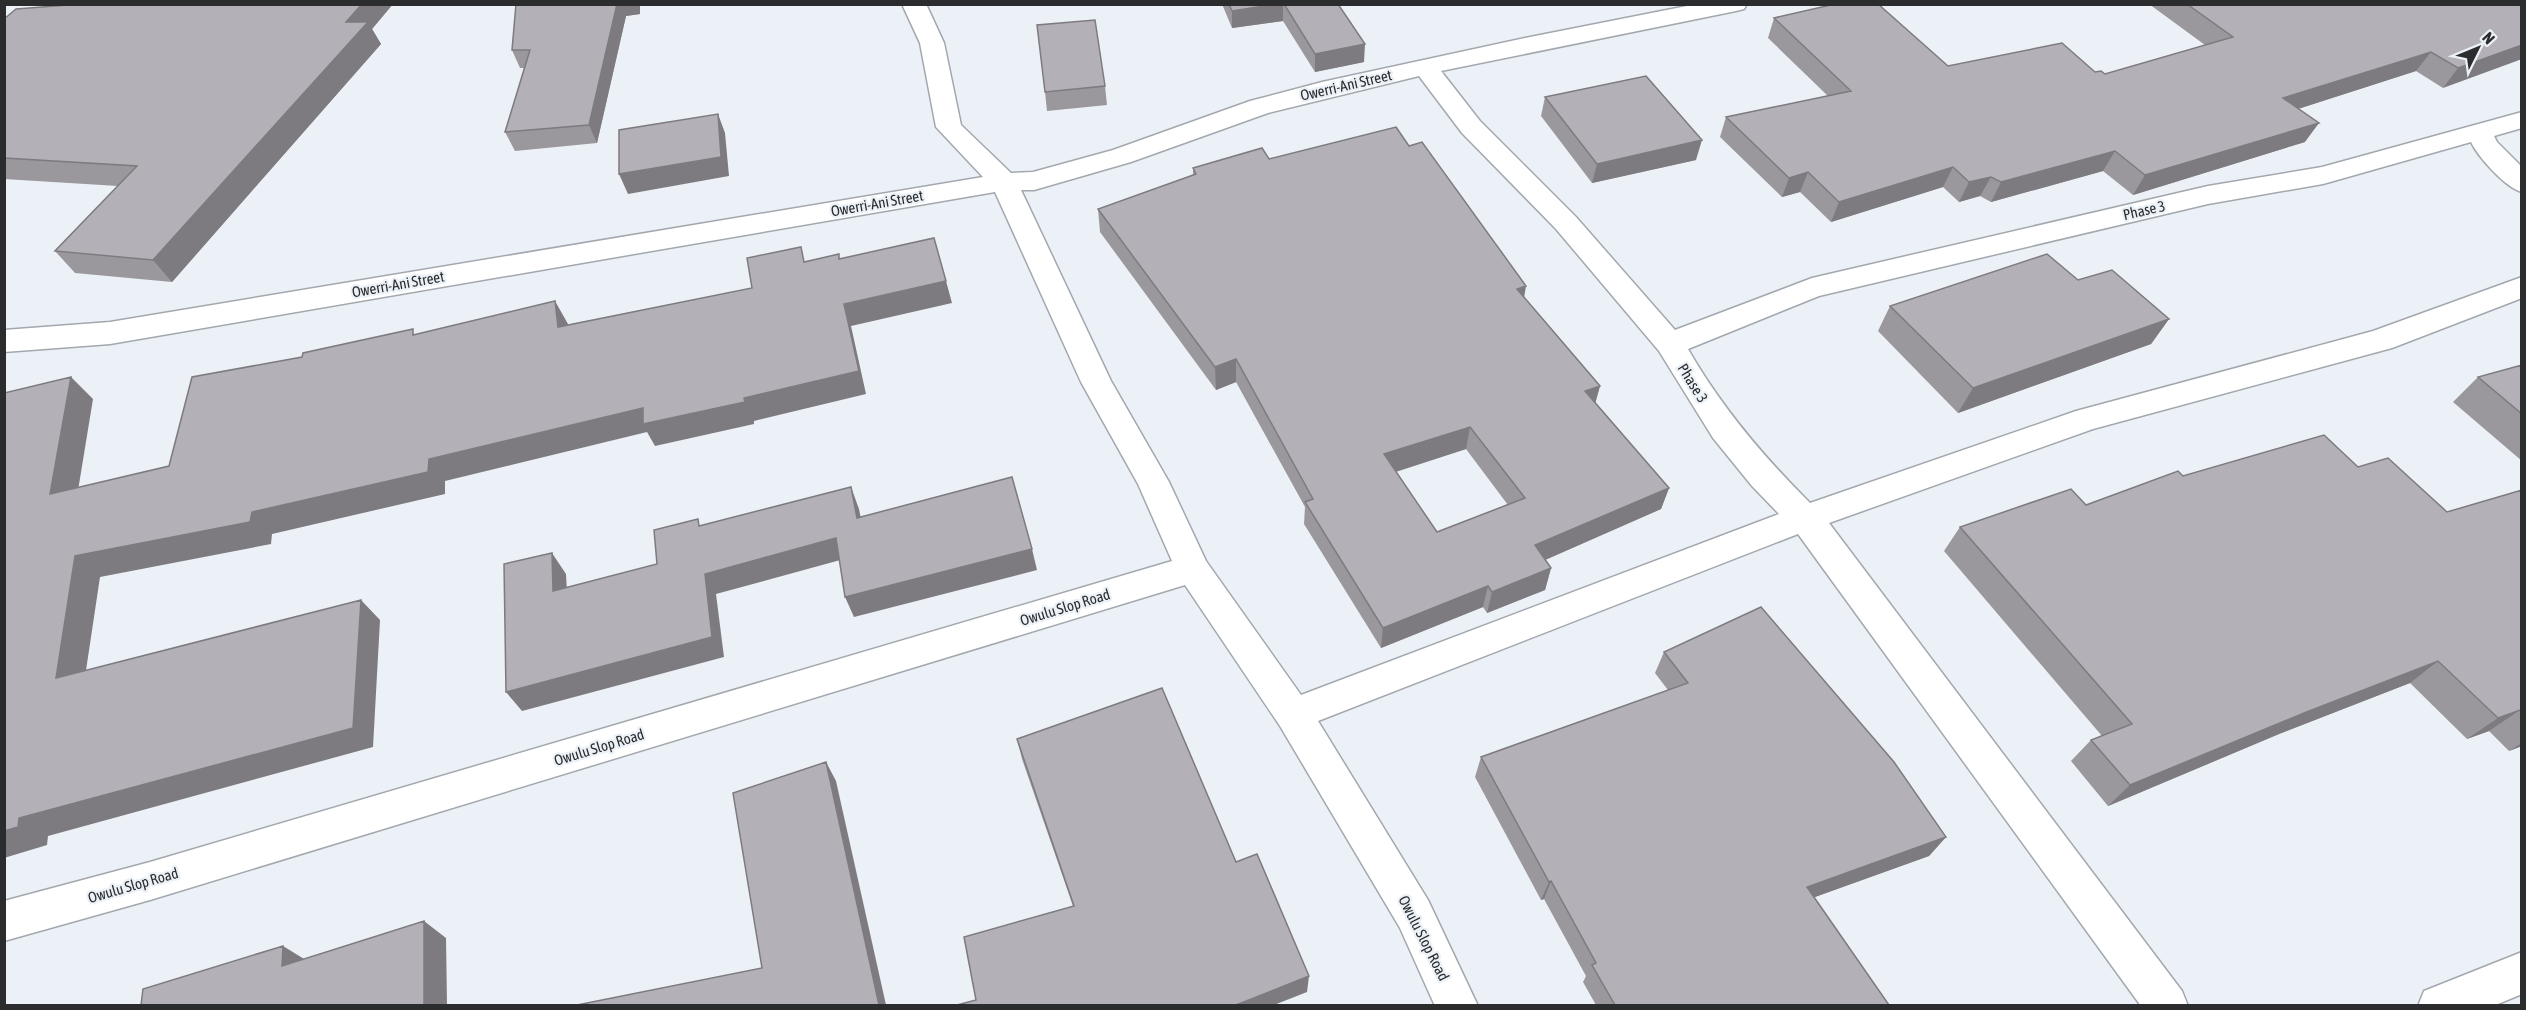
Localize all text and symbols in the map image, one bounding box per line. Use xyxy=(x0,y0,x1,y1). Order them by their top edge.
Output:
north arrow xyxy=(2448,18,2508,78)
text: N xyxy=(2479,28,2499,47)
street label: Owerri-Ani Street xyxy=(1299,66,1393,104)
street label: Owerri-Ani Street xyxy=(829,187,925,219)
street label: Phase 3 xyxy=(2121,197,2167,223)
street label: Owerri-Ani Street xyxy=(350,268,446,300)
street label: Phase 3 xyxy=(1674,360,1712,406)
street label: Owulu Slop Road xyxy=(1018,585,1112,629)
street label: Owulu Slop Road xyxy=(552,725,646,769)
street label: Owulu Slop Road xyxy=(86,864,180,906)
street label: Owulu Slop Road xyxy=(1395,893,1453,983)

